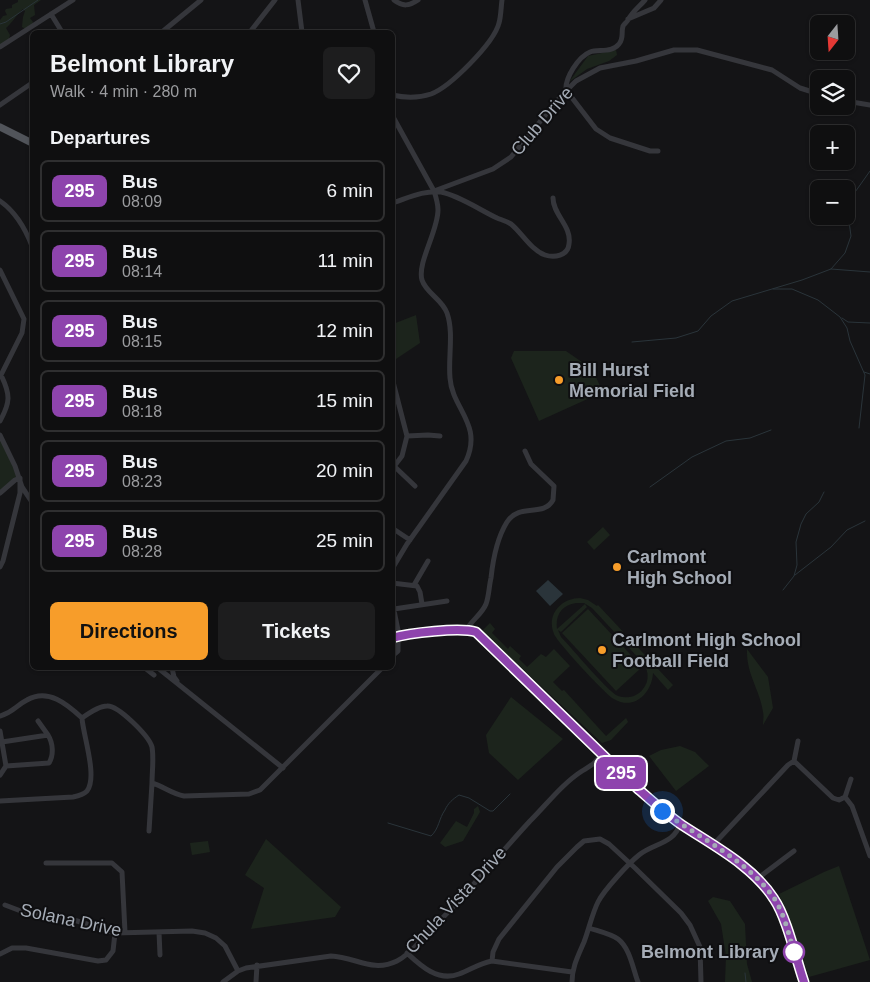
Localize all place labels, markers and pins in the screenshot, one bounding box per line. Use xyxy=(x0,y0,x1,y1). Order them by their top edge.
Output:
place label: Bill Hurst Memorial Field xyxy=(569,360,695,401)
marker: Bill Hurst Memorial Field xyxy=(553,374,565,386)
place label: Carlmont High School xyxy=(627,547,732,588)
marker: Carlmont High School xyxy=(611,561,623,573)
place label: Carlmont High School Football Field xyxy=(612,630,801,671)
marker: Carlmont High School Football Field xyxy=(596,644,608,656)
marker: Belmont Library xyxy=(783,941,805,963)
place label: Belmont Library xyxy=(641,942,779,962)

